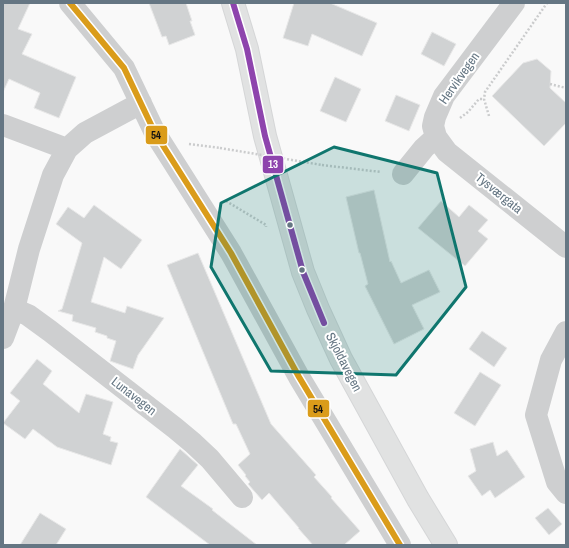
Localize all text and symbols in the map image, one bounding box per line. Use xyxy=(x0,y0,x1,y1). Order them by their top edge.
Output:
street label: Hervikvegen xyxy=(435,49,483,107)
line badge: 54 xyxy=(145,125,168,145)
text: 54 xyxy=(151,128,161,142)
line badge: 13 xyxy=(262,155,284,174)
text: 13 xyxy=(268,157,278,171)
street label: Tysværgata xyxy=(472,169,526,217)
unlabelled marker xyxy=(285,220,295,230)
unlabelled marker xyxy=(297,265,307,275)
street label: Skjoldavegen xyxy=(322,330,366,394)
street label: Lunavegen xyxy=(108,373,160,419)
line badge: 54 xyxy=(307,399,330,418)
text: 54 xyxy=(313,402,323,416)

